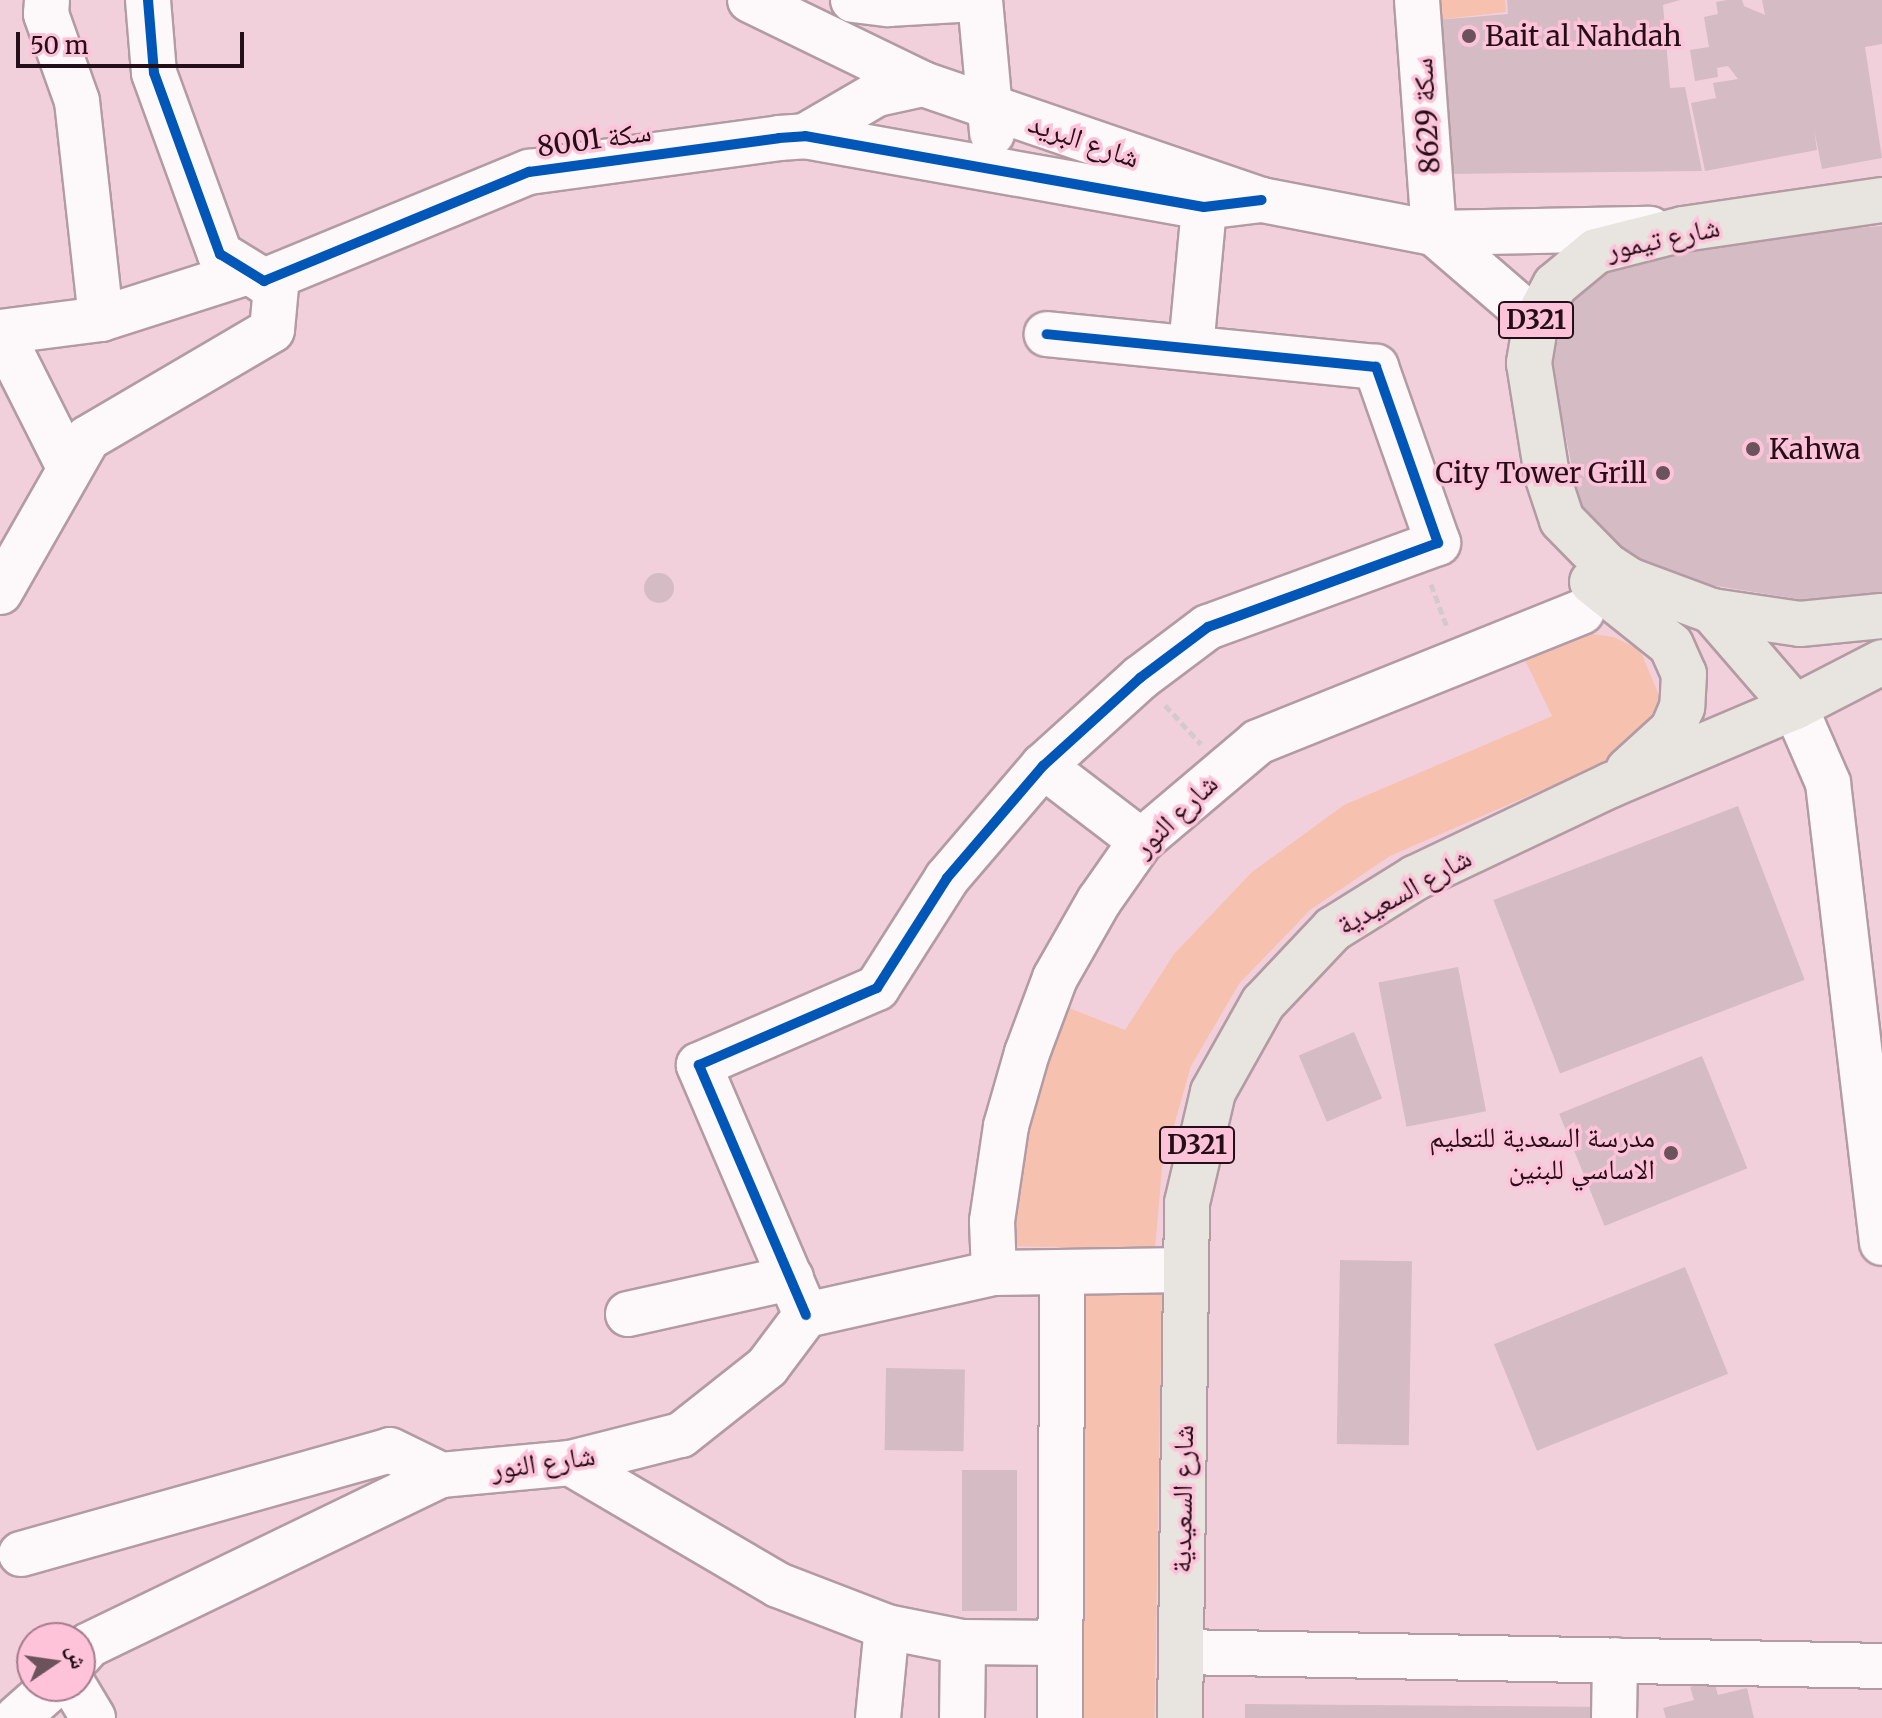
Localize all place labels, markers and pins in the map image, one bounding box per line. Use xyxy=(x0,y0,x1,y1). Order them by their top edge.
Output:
place label: Bait al Nahdah xyxy=(1485,19,1682,53)
marker: Bait al Nahdah xyxy=(1460,27,1478,45)
place label: Kahwa xyxy=(1769,432,1861,466)
marker: Kahwa xyxy=(1744,440,1762,458)
place label: City Tower Grill xyxy=(1435,456,1647,490)
marker: City Tower Grill xyxy=(1654,464,1672,482)
place label: مدرسة السعدية للتعليم الاساسي للبنين xyxy=(1429,1120,1655,1186)
marker: مدرسة السعدية للتعليم الاساسي للبنين xyxy=(1662,1144,1680,1162)

